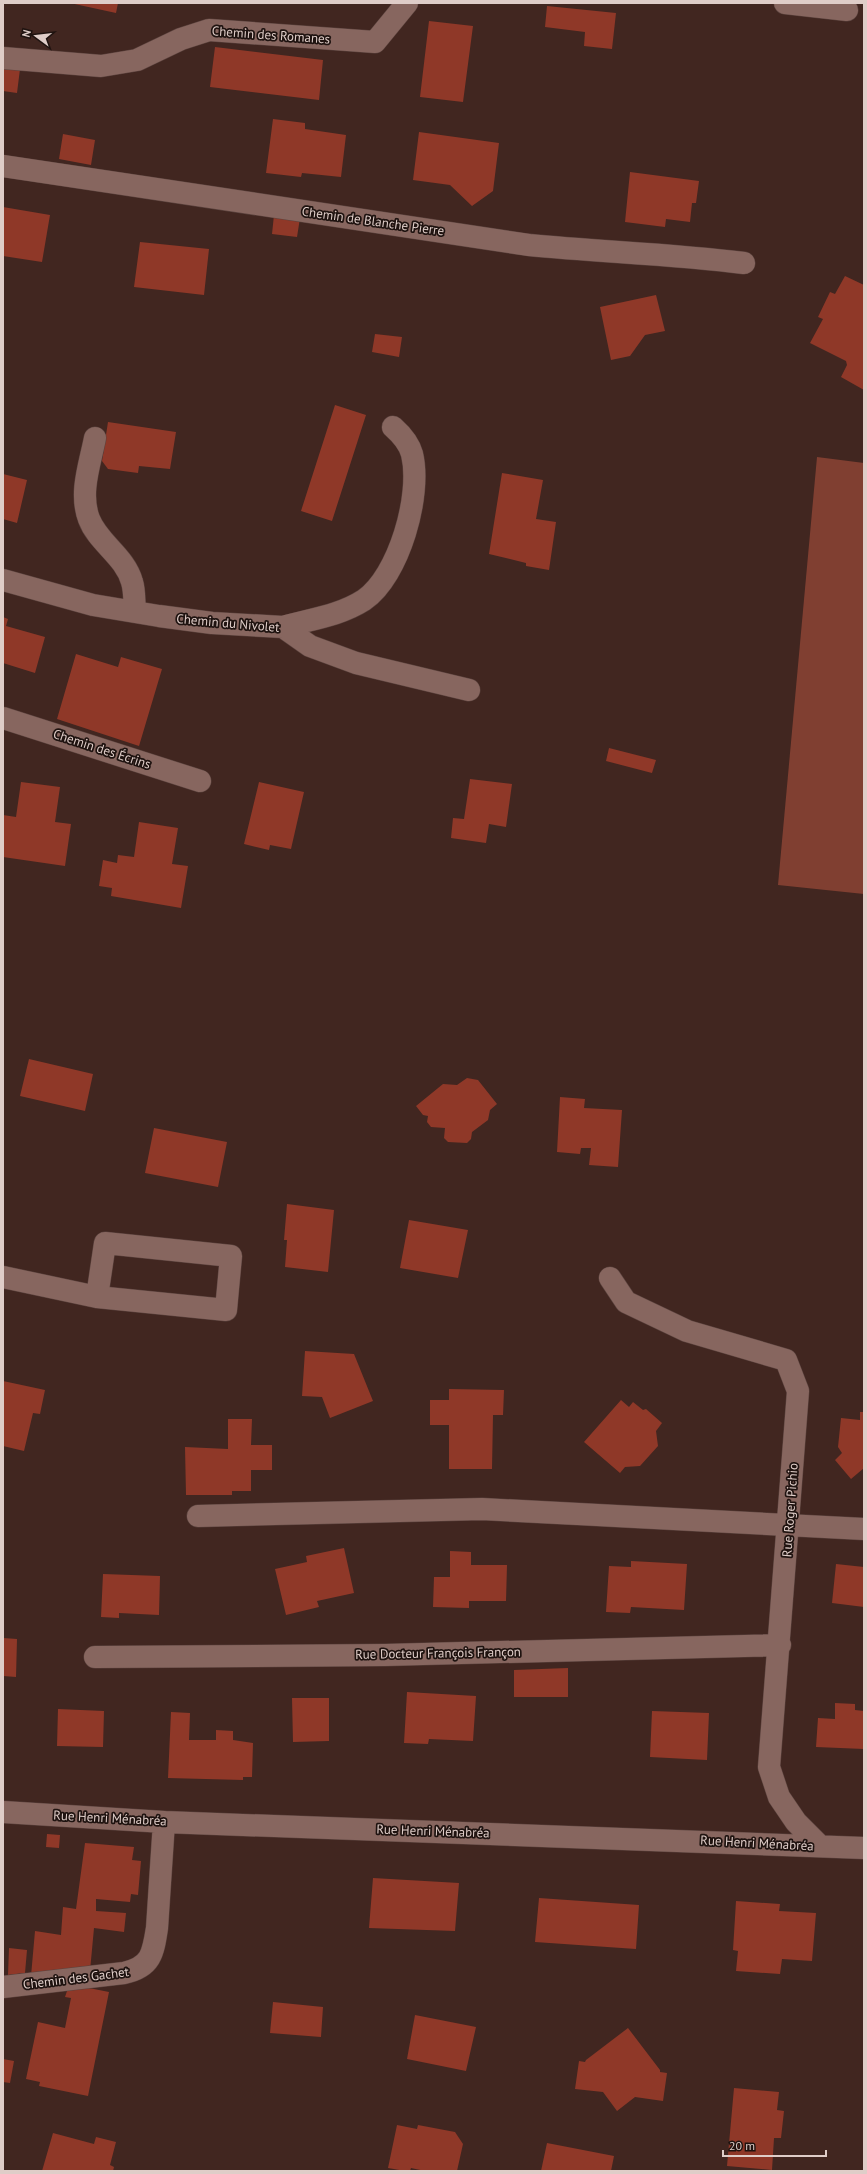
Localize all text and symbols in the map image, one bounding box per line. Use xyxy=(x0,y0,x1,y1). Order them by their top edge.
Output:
north arrow xyxy=(16,16,56,56)
street label: Chemin des Romanes xyxy=(211,22,331,48)
text: N xyxy=(19,28,34,39)
street label: Chemin de Blanche Pierre xyxy=(301,203,445,239)
street label: Chemin du Nivolet xyxy=(176,610,281,636)
street label: Chemin des Écrins xyxy=(51,725,153,773)
street label: Rue Roger Pichio xyxy=(778,1462,802,1558)
street label: Rue Docteur François Françon xyxy=(355,1643,521,1663)
street label: Rue Henri Ménabréa xyxy=(53,1807,167,1829)
street label: Rue Henri Ménabréa xyxy=(376,1821,490,1841)
street label: Rue Henri Ménabréa xyxy=(700,1832,814,1854)
street label: Chemin des Gachet xyxy=(22,1963,131,1993)
scale bar xyxy=(723,2132,826,2158)
text: 20 m xyxy=(729,2138,755,2153)

